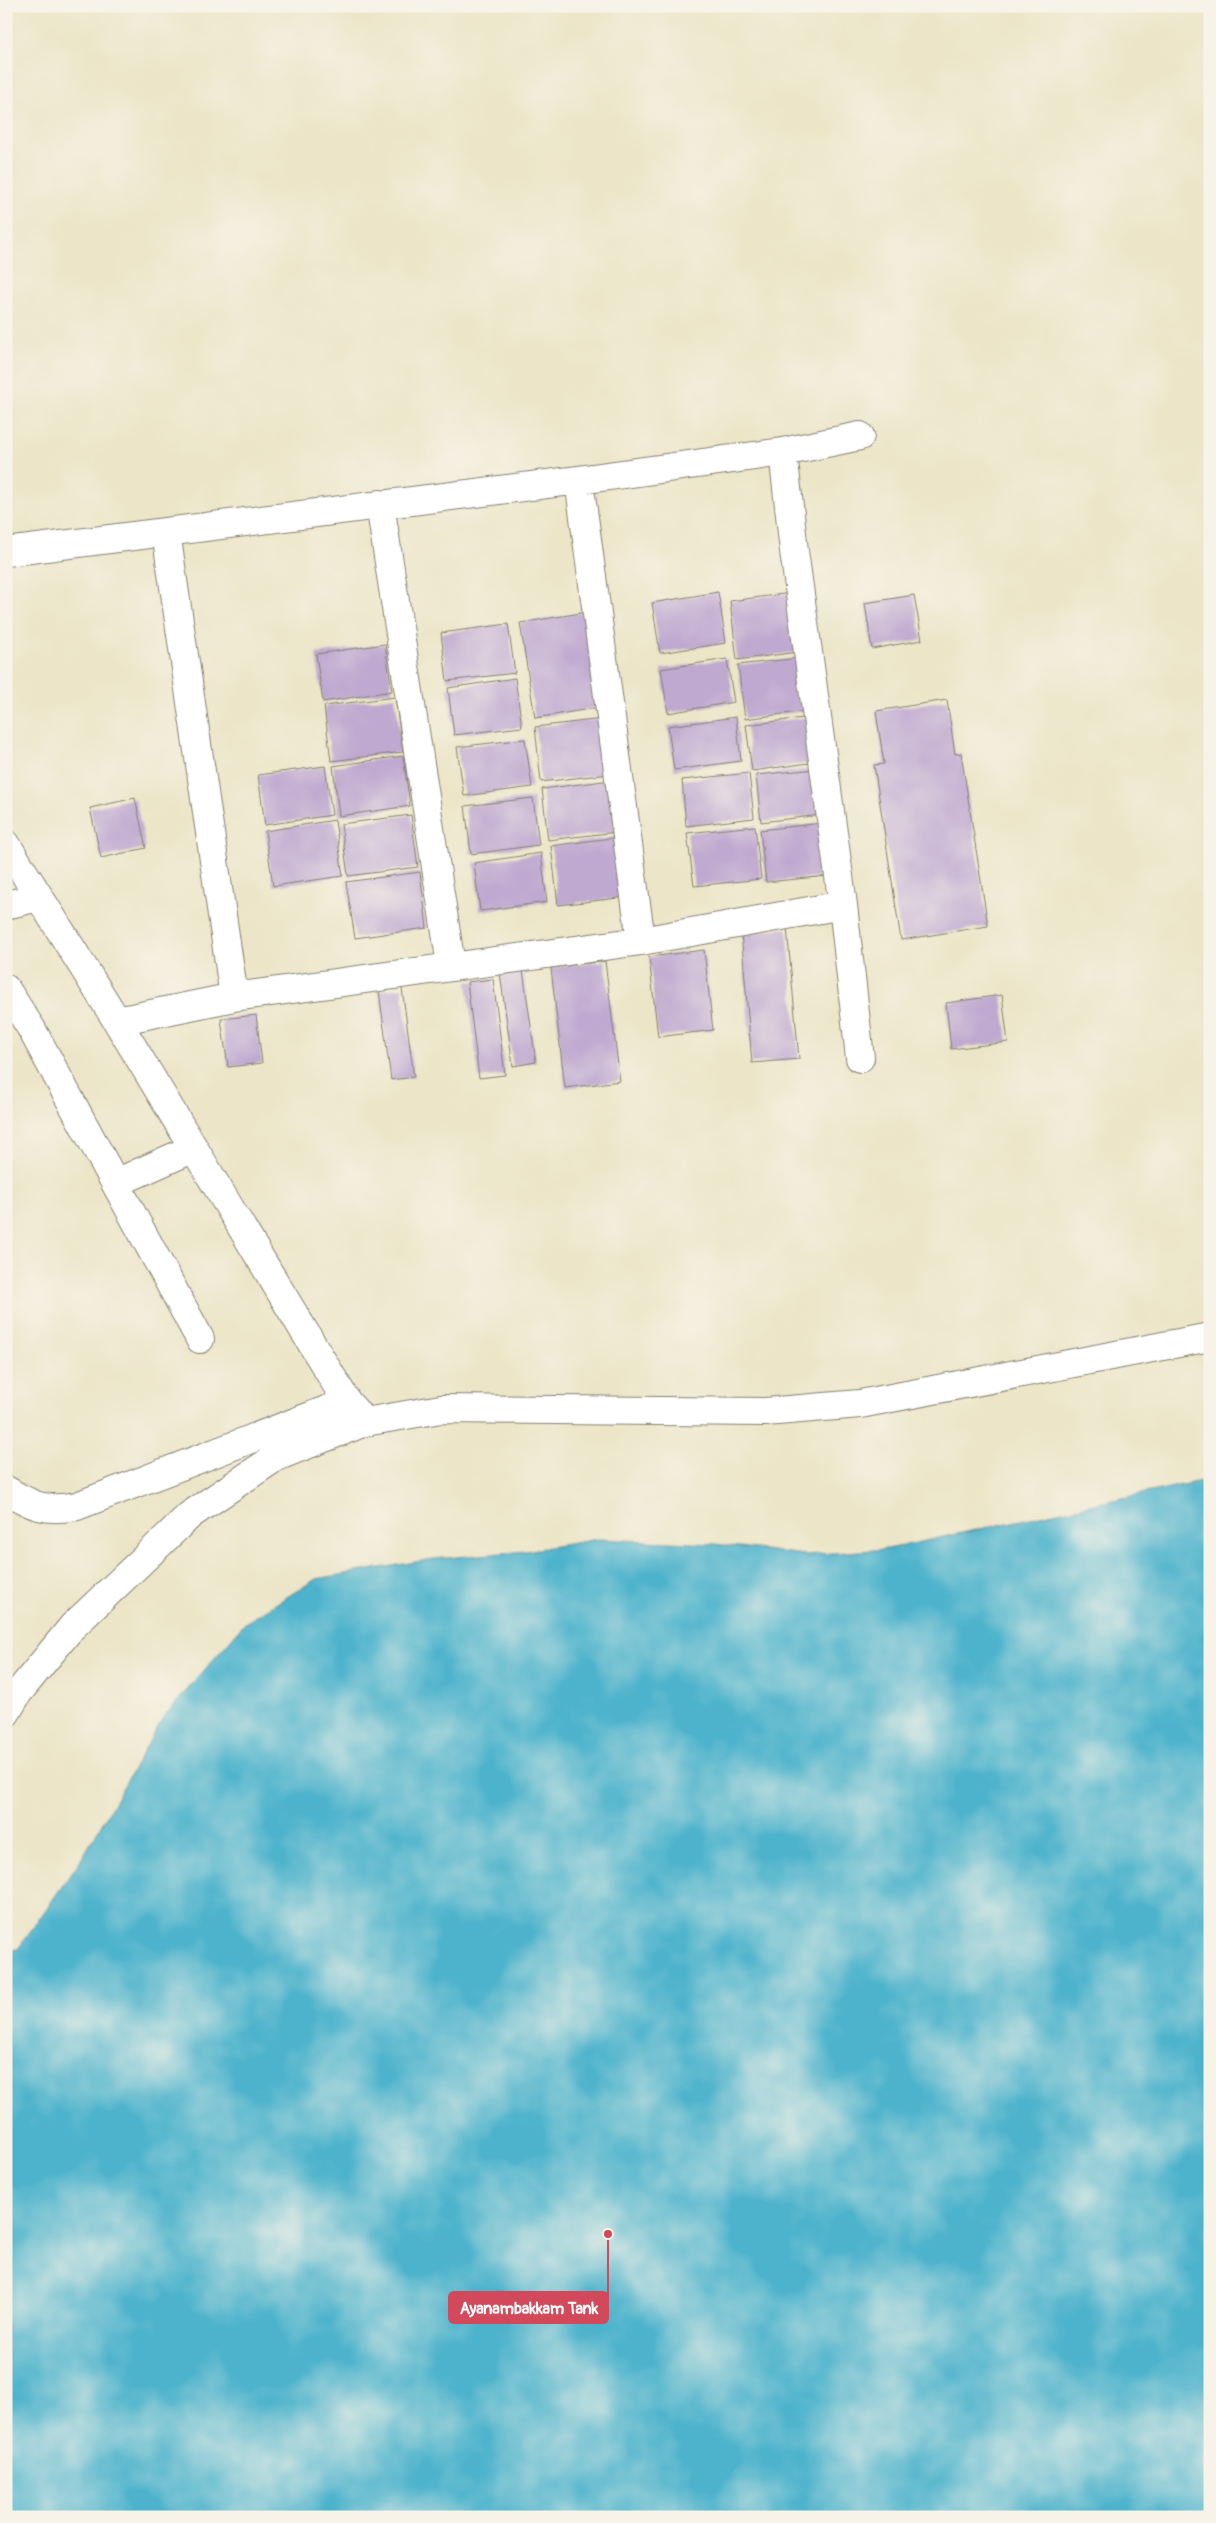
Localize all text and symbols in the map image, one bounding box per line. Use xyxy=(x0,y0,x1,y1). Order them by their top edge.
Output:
callout: Ayanambakkam Tank xyxy=(449,2292,608,2323)
text: Ayanambakkam Tank xyxy=(460,2299,599,2319)

